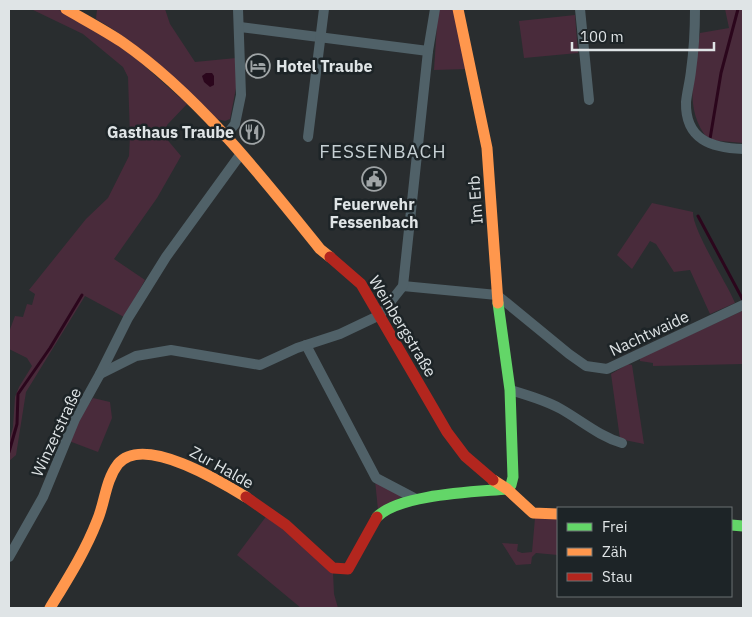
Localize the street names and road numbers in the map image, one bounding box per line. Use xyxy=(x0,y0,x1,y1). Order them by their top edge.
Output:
street label: Im Erb xyxy=(463,175,487,225)
street label: Weinbergstraße xyxy=(365,272,441,380)
street label: Nachtwaide xyxy=(606,306,692,360)
street label: Winzerstraße xyxy=(27,384,85,480)
street label: Zur Halde xyxy=(186,441,258,493)

